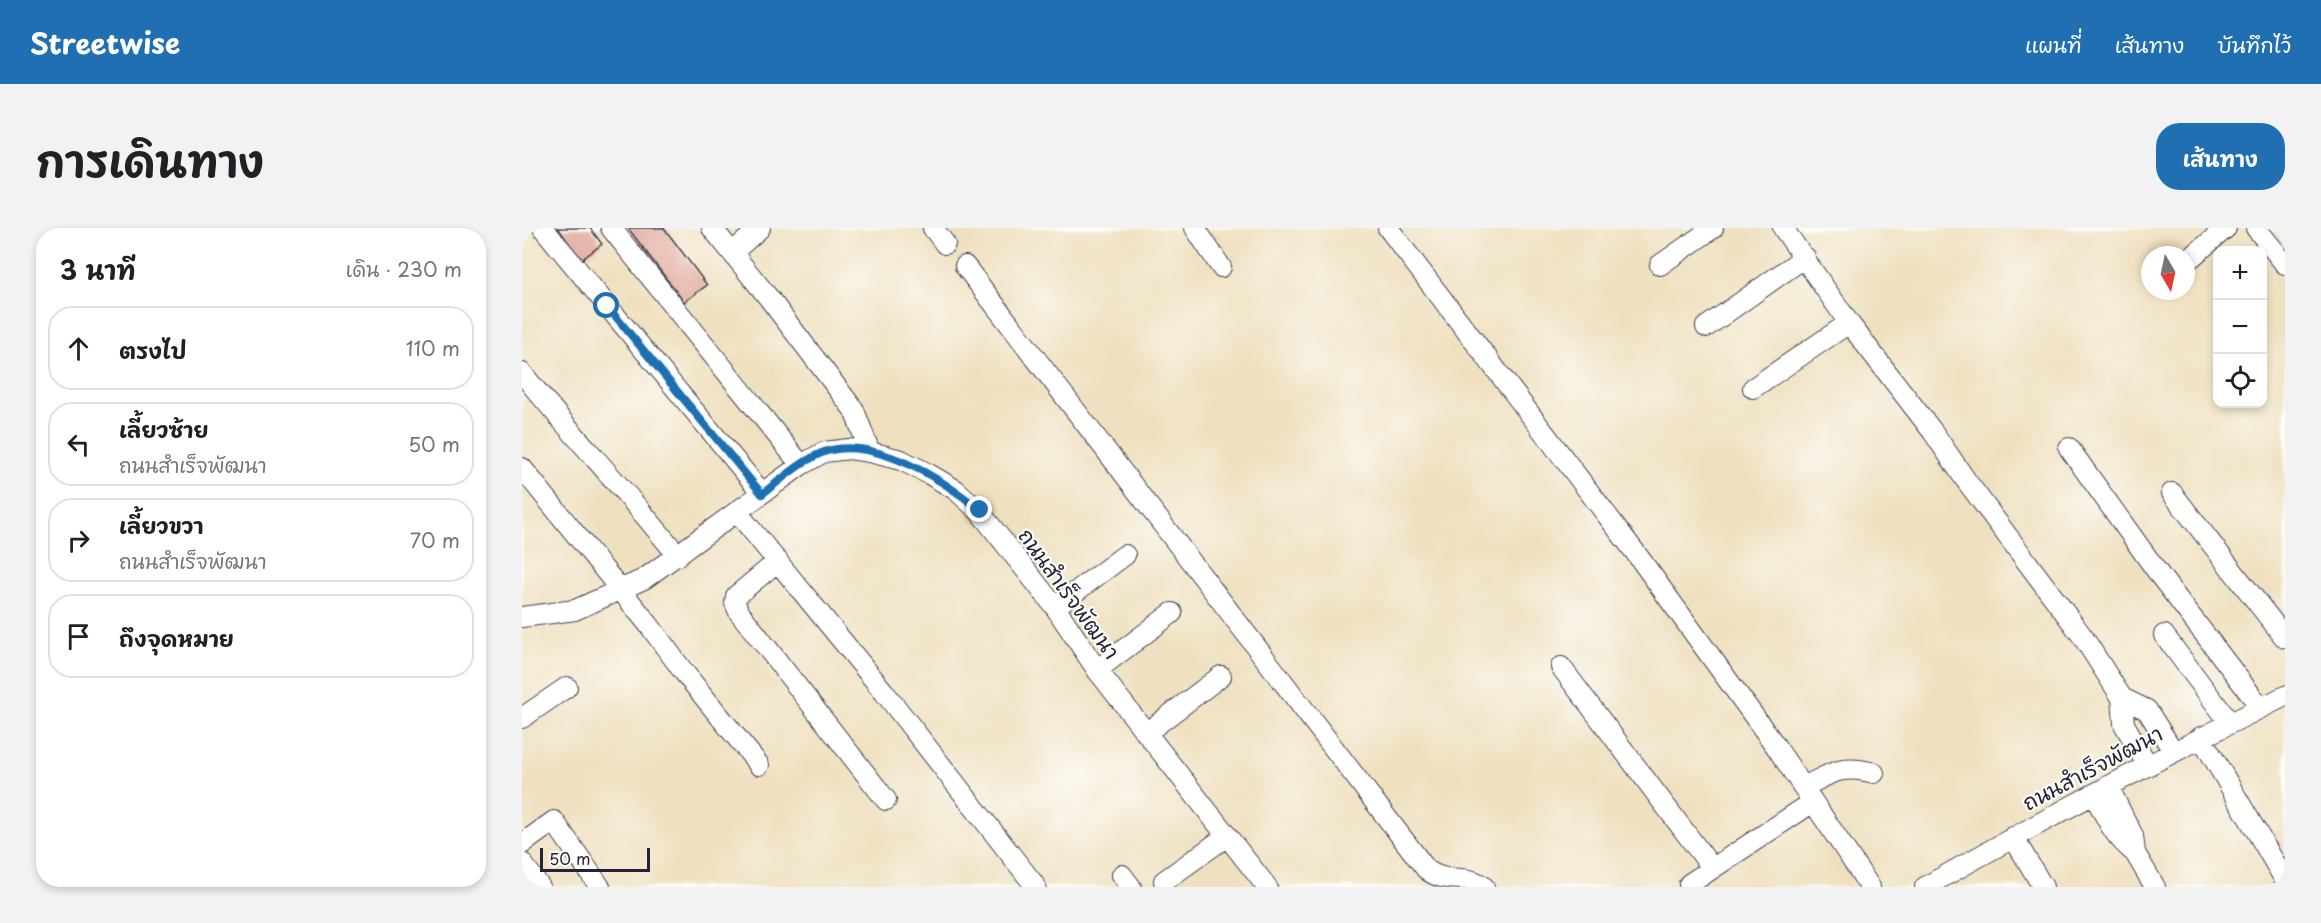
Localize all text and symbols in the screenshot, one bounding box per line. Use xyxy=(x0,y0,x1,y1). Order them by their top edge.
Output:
text: Streetwise xyxy=(30,21,180,64)
text: แผนที่ xyxy=(2025,28,2082,60)
text: เส้นทาง xyxy=(2115,28,2184,60)
text: บันทึกไว้ xyxy=(2217,28,2291,60)
button: เส้นทาง xyxy=(2156,123,2285,190)
text: การเดินทาง xyxy=(36,128,264,191)
north arrow xyxy=(2141,246,2195,300)
map controls xyxy=(2213,246,2267,408)
button: + xyxy=(2213,246,2267,300)
text: 3 นาที xyxy=(60,250,135,289)
text: เดิน · 230 m xyxy=(346,254,462,284)
route start xyxy=(593,292,619,318)
button: − xyxy=(2213,300,2267,354)
icon: ahead xyxy=(62,332,95,365)
text: ตรงไป xyxy=(119,333,187,366)
text: 110 m xyxy=(406,333,460,363)
button: locate xyxy=(2213,354,2267,408)
text: เลี้ยวซ้าย xyxy=(119,412,209,445)
icon: left xyxy=(62,428,95,461)
text: 50 m xyxy=(408,429,460,459)
text: ถนนสำเร็จพัฒนา xyxy=(119,450,267,480)
route end xyxy=(966,496,992,522)
text: เลี้ยวขวา xyxy=(119,508,203,541)
street label: ถนนสำเร็จพัฒนา xyxy=(1012,521,1128,665)
icon: right xyxy=(62,524,95,557)
text: 70 m xyxy=(410,525,460,555)
text: ถนนสำเร็จพัฒนา xyxy=(119,546,267,576)
icon: arrive xyxy=(62,620,95,653)
text: ถึงจุดหมาย xyxy=(119,621,234,654)
street label: ถนนสำเร็จพัฒนา xyxy=(2016,716,2168,818)
scale bar xyxy=(540,845,650,872)
text: 50 m xyxy=(549,846,590,870)

